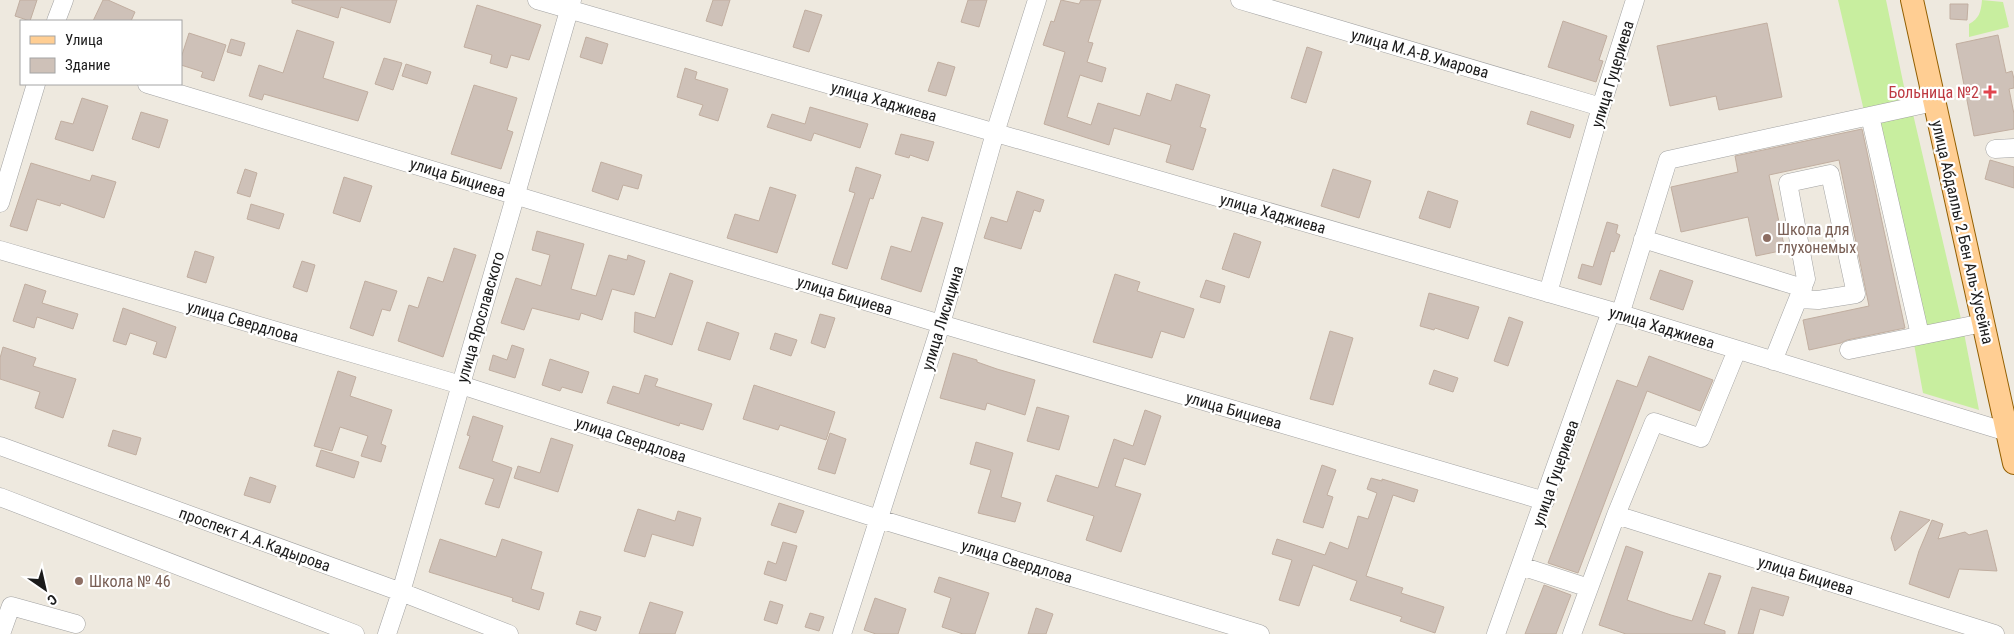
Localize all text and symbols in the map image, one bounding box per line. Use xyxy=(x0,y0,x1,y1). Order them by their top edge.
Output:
street label: улица Гуцериева xyxy=(1587,18,1638,130)
legend xyxy=(20,20,182,85)
street label: улица М.А-В.Умарова xyxy=(1349,25,1491,82)
text: Улица xyxy=(65,31,103,49)
text: Здание xyxy=(65,56,110,74)
street label: улица Хаджиева xyxy=(829,77,939,126)
place label: Больница №2 xyxy=(1888,83,1979,102)
marker: Больница №2 xyxy=(1983,85,1997,99)
street label: улица Абдаллы 2 Бен Аль-Хусейна xyxy=(1927,118,1998,346)
street label: улица Бициева xyxy=(408,154,508,201)
street label: улица Хаджиева xyxy=(1218,189,1328,238)
place label: Школа для глухонемых xyxy=(1777,220,1856,257)
marker: Школа для глухонемых xyxy=(1761,232,1773,244)
street label: улица Ярославского xyxy=(453,249,508,385)
street label: улица Лисицина xyxy=(918,264,967,373)
street label: улица Бициева xyxy=(795,272,895,319)
street label: улица Свердлова xyxy=(185,296,301,346)
street label: улица Хаджиева xyxy=(1607,302,1717,353)
street label: улица Бициева xyxy=(1184,388,1284,433)
street label: улица Свердлова xyxy=(573,413,689,466)
street label: улица Гуцериева xyxy=(1528,418,1583,529)
street label: проспект А.А.Кадырова xyxy=(176,503,333,576)
street label: улица Свердлова xyxy=(959,536,1075,587)
street label: улица Бициева xyxy=(1756,552,1856,599)
north arrow xyxy=(20,564,70,614)
place label: Школа № 46 xyxy=(89,572,171,591)
marker: Школа № 46 xyxy=(73,575,85,587)
text: С xyxy=(44,591,60,609)

